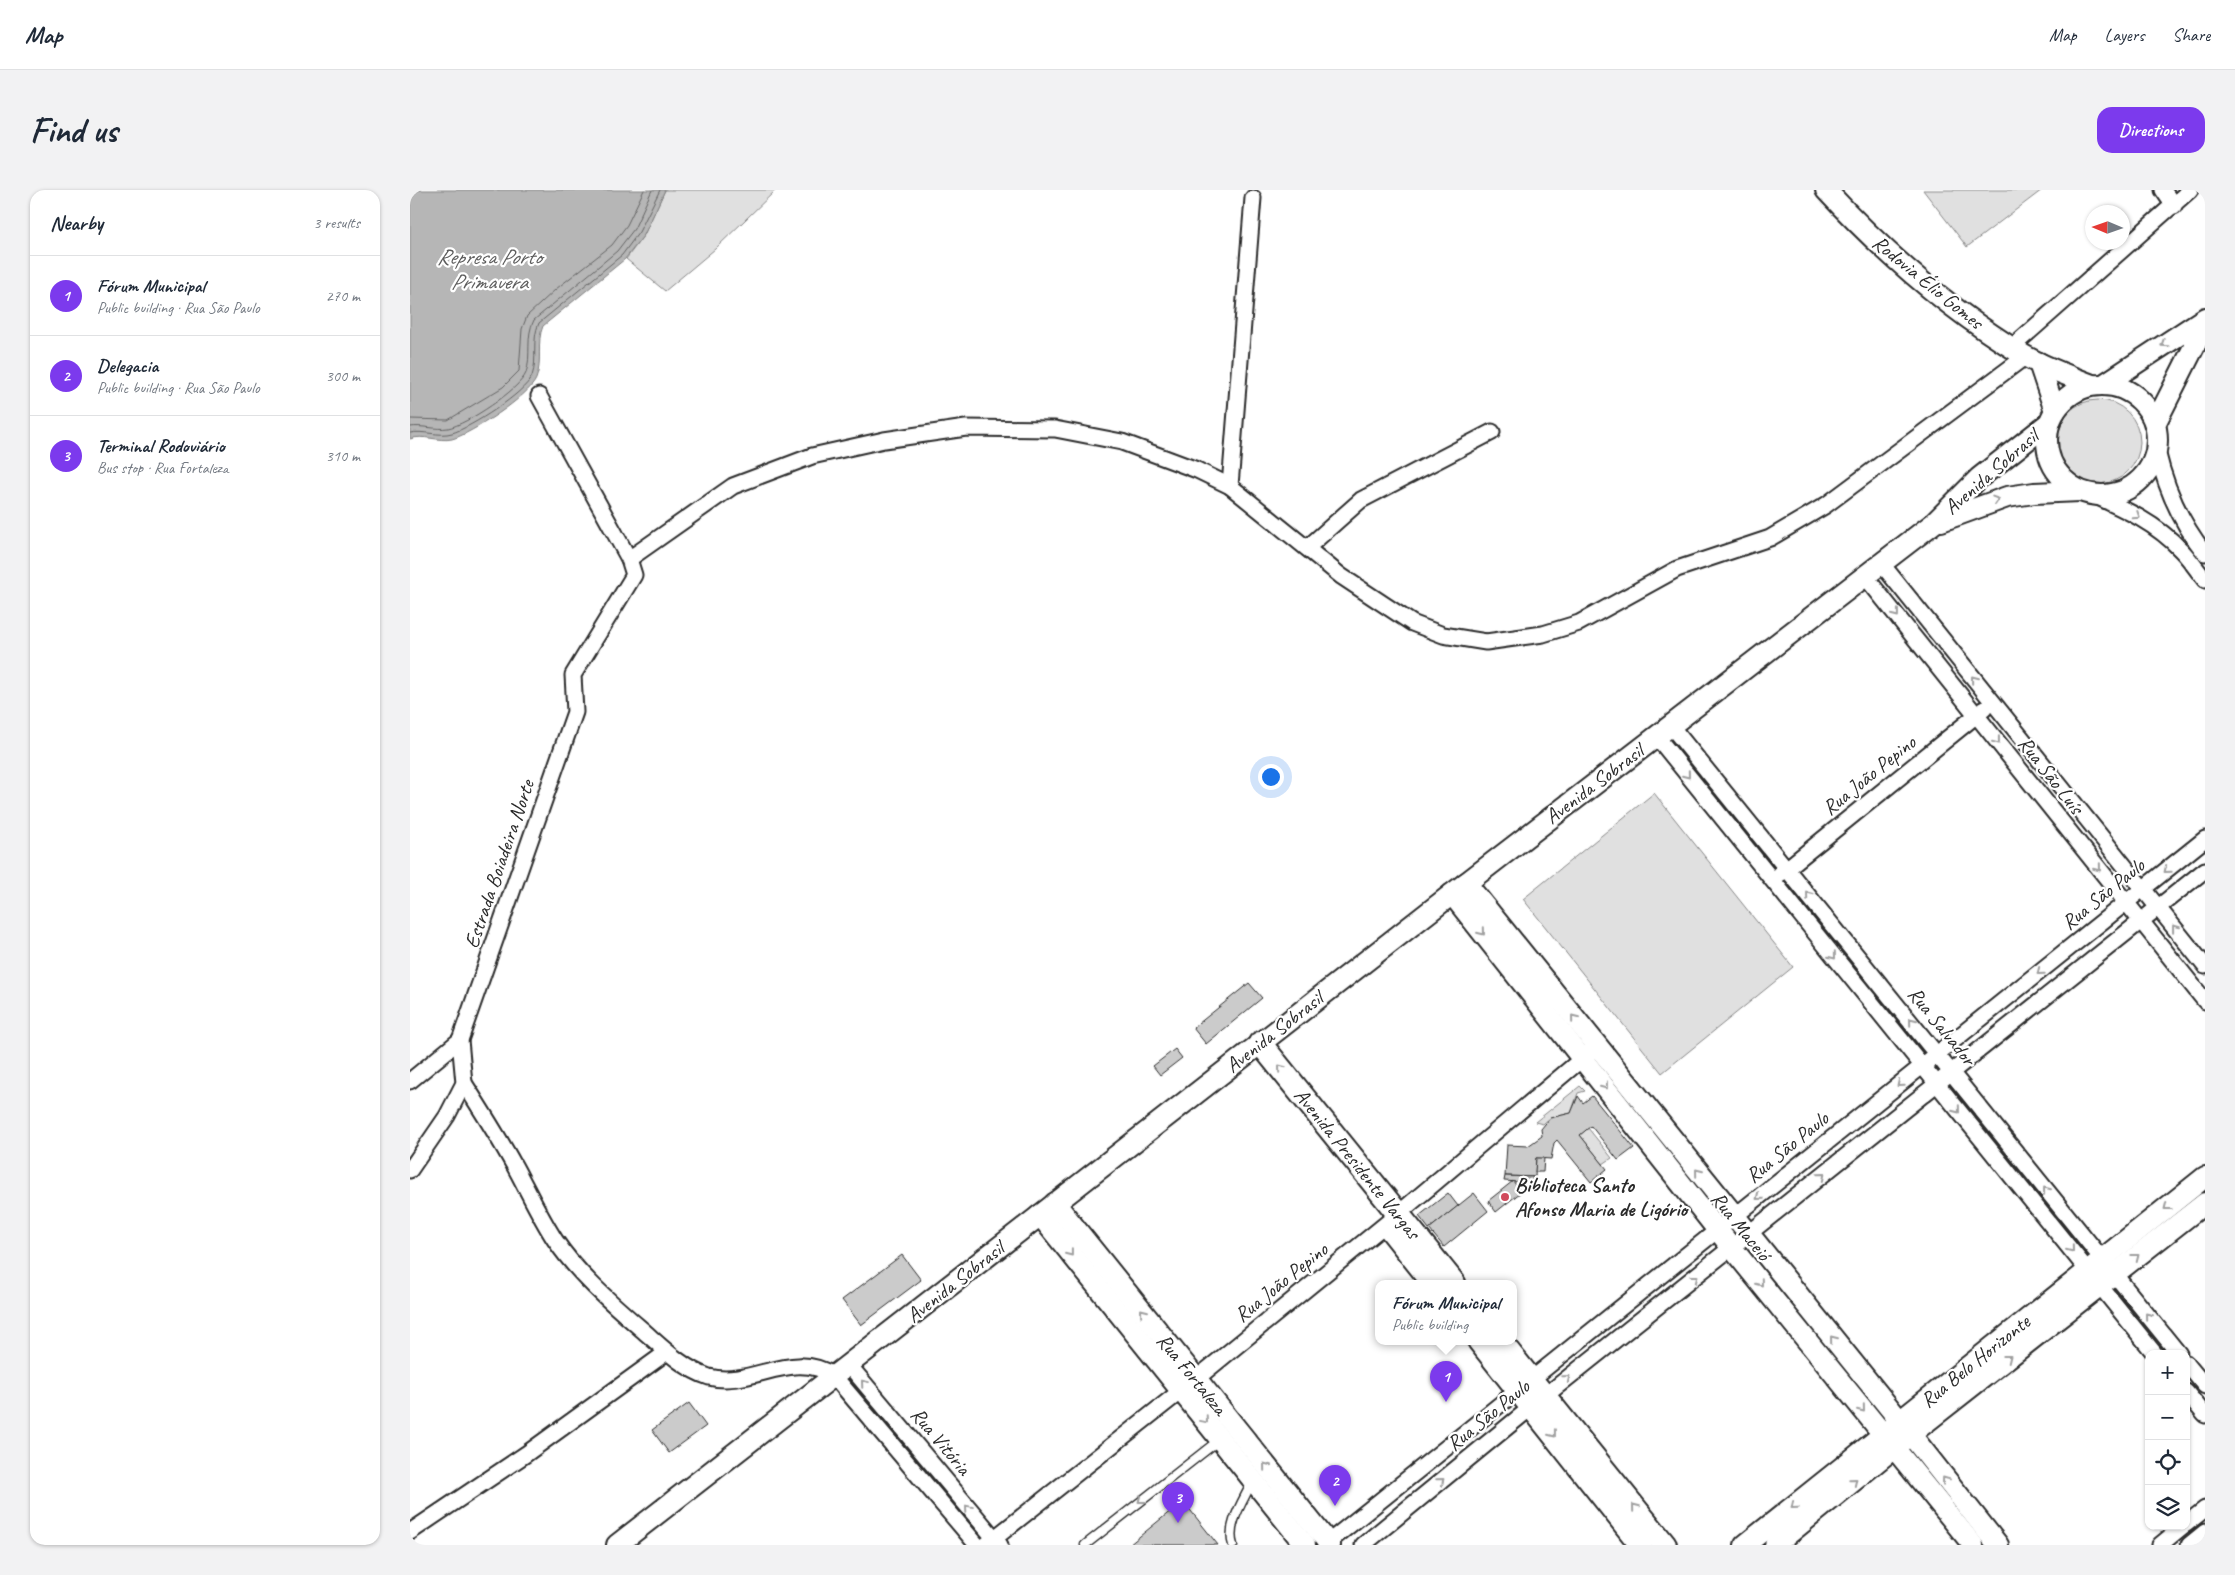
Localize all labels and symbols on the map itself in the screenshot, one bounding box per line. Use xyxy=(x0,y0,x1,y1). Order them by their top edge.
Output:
north arrow xyxy=(2085,205,2130,250)
street label: Rodovia Élio Gomes xyxy=(1867,229,1990,336)
water label: Represa Porto Primavera xyxy=(437,243,545,296)
one-way arrow xyxy=(2160,338,2170,347)
street label: Avenida Sobrasil xyxy=(1938,422,2046,520)
one-way arrow xyxy=(1991,496,2000,506)
one-way arrow xyxy=(2131,510,2141,519)
one-way arrow xyxy=(1890,608,1898,617)
one-way arrow xyxy=(1972,676,1980,685)
street label: Rua João Pepino xyxy=(1817,728,1922,821)
street label: Rua São Luís xyxy=(2013,731,2091,821)
one-way arrow xyxy=(1991,735,1999,744)
street label: Avenida Sobrasil xyxy=(1540,736,1651,829)
your location xyxy=(1258,764,1284,790)
one-way arrow xyxy=(1682,769,1690,778)
street label: Estrada Boiadeira Norte xyxy=(458,775,541,951)
street label: Rua São Paulo xyxy=(2056,852,2151,935)
one-way arrow xyxy=(2092,862,2101,872)
one-way arrow xyxy=(2164,865,2173,874)
one-way arrow xyxy=(1807,892,1815,901)
one-way arrow xyxy=(2172,925,2180,934)
one-way arrow xyxy=(1476,926,1485,936)
one-way arrow xyxy=(1827,950,1835,959)
one-way arrow xyxy=(2037,966,2046,974)
street label: Rua Salvador xyxy=(1902,981,1983,1072)
street label: Avenida Sobrasil xyxy=(1220,984,1331,1078)
one-way arrow xyxy=(1572,1015,1580,1024)
one-way arrow xyxy=(1908,1018,1917,1027)
one-way arrow xyxy=(1278,1065,1286,1074)
one-way arrow xyxy=(1897,1079,1906,1087)
one-way arrow xyxy=(1600,1081,1609,1090)
street label: Avenida Presidente Vargas xyxy=(1289,1083,1427,1246)
one-way arrow xyxy=(1951,1104,1960,1113)
street label: Rua São Paulo xyxy=(1740,1105,1835,1188)
one-way arrow xyxy=(1695,1169,1703,1178)
place label: Biblioteca Santo Afonso Maria de Ligório xyxy=(1515,1172,1690,1222)
one-way arrow xyxy=(1816,1172,1825,1181)
street label: Rua Maceió xyxy=(1705,1186,1778,1268)
one-way arrow xyxy=(2042,1186,2051,1195)
marker: Biblioteca Santo Afonso Maria de Ligório xyxy=(1499,1191,1511,1203)
one-way arrow xyxy=(1756,1191,1765,1200)
one-way arrow xyxy=(2164,1202,2173,1210)
street label: Avenida Sobrasil xyxy=(901,1234,1012,1328)
street label: Rua João Pepino xyxy=(1229,1235,1334,1328)
one-way arrow xyxy=(2065,1243,2073,1252)
one-way arrow xyxy=(1065,1247,1073,1256)
one-way arrow xyxy=(2130,1254,2140,1263)
one-way arrow xyxy=(1689,1275,1698,1283)
one-way arrow xyxy=(1755,1277,1763,1286)
street label: Rua Belo Horizonte xyxy=(1915,1308,2036,1413)
one-way arrow xyxy=(1140,1309,1148,1318)
one-way arrow xyxy=(2145,1313,2153,1322)
street label: Rua Fortaleza xyxy=(1151,1328,1234,1422)
one-way arrow xyxy=(1831,1336,1839,1345)
one-way arrow xyxy=(2002,1355,2011,1363)
pin: 1 xyxy=(1430,1361,1462,1402)
street label: Rua São Paulo xyxy=(1441,1373,1536,1456)
one-way arrow xyxy=(1561,1375,1570,1383)
one-way arrow xyxy=(862,1380,870,1389)
street label: Rua Vitória xyxy=(905,1402,978,1481)
one-way arrow xyxy=(1856,1404,1865,1413)
one-way arrow xyxy=(1199,1415,1208,1424)
one-way arrow xyxy=(1547,1428,1555,1437)
one-way arrow xyxy=(1264,1463,1272,1472)
pin: 2 xyxy=(1319,1465,1351,1506)
one-way arrow xyxy=(1436,1477,1445,1486)
one-way arrow xyxy=(1848,1477,1857,1486)
one-way arrow xyxy=(1943,1477,1951,1486)
pin: 3 xyxy=(1162,1482,1194,1523)
one-way arrow xyxy=(1138,1495,1147,1504)
one-way arrow xyxy=(1791,1500,1800,1508)
one-way arrow xyxy=(965,1504,974,1513)
one-way arrow xyxy=(1632,1504,1640,1513)

